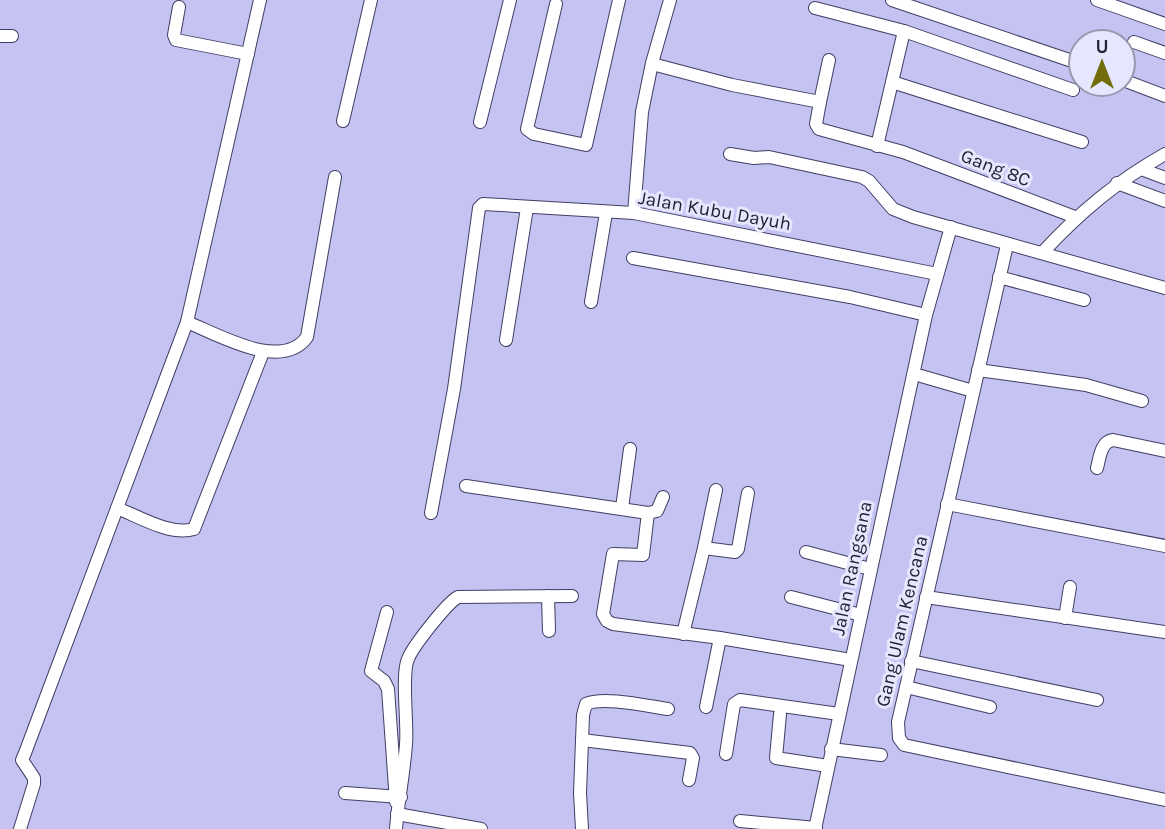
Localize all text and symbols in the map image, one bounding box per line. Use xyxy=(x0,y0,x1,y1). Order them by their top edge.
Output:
north arrow xyxy=(1067,28,1137,98)
text: U xyxy=(1095,36,1109,58)
street label: Gang 8C xyxy=(958,145,1034,191)
street label: Jalan Kubu Dayuh xyxy=(637,187,793,235)
street label: Jalan Rangsana xyxy=(827,499,877,637)
street label: Gang Ulam Kencana xyxy=(872,534,932,709)

